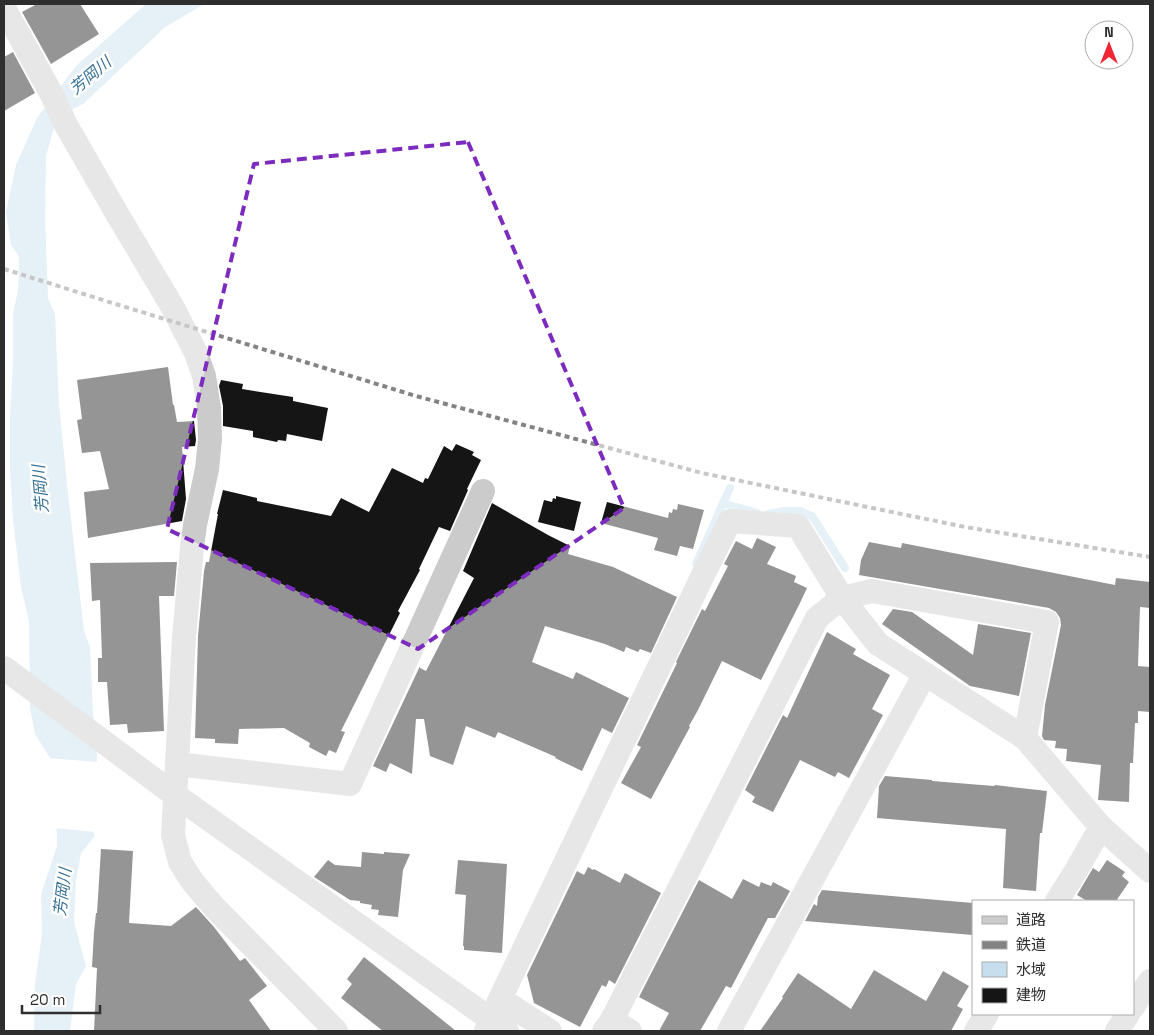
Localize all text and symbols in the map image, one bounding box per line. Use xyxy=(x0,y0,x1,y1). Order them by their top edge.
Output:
north arrow xyxy=(1084,20,1134,70)
text: N xyxy=(1104,23,1114,41)
water label: 芳岡川 xyxy=(65,51,117,99)
water label: 芳岡川 xyxy=(28,462,53,514)
water label: 芳岡川 xyxy=(49,865,76,917)
legend xyxy=(972,900,1134,1015)
text: 道路 xyxy=(1016,910,1046,929)
text: 鉄道 xyxy=(1016,935,1046,954)
text: 水域 xyxy=(1016,960,1046,979)
scale bar xyxy=(22,982,100,1014)
text: 建物 xyxy=(1016,985,1046,1004)
text: 20 m xyxy=(30,990,65,1009)

